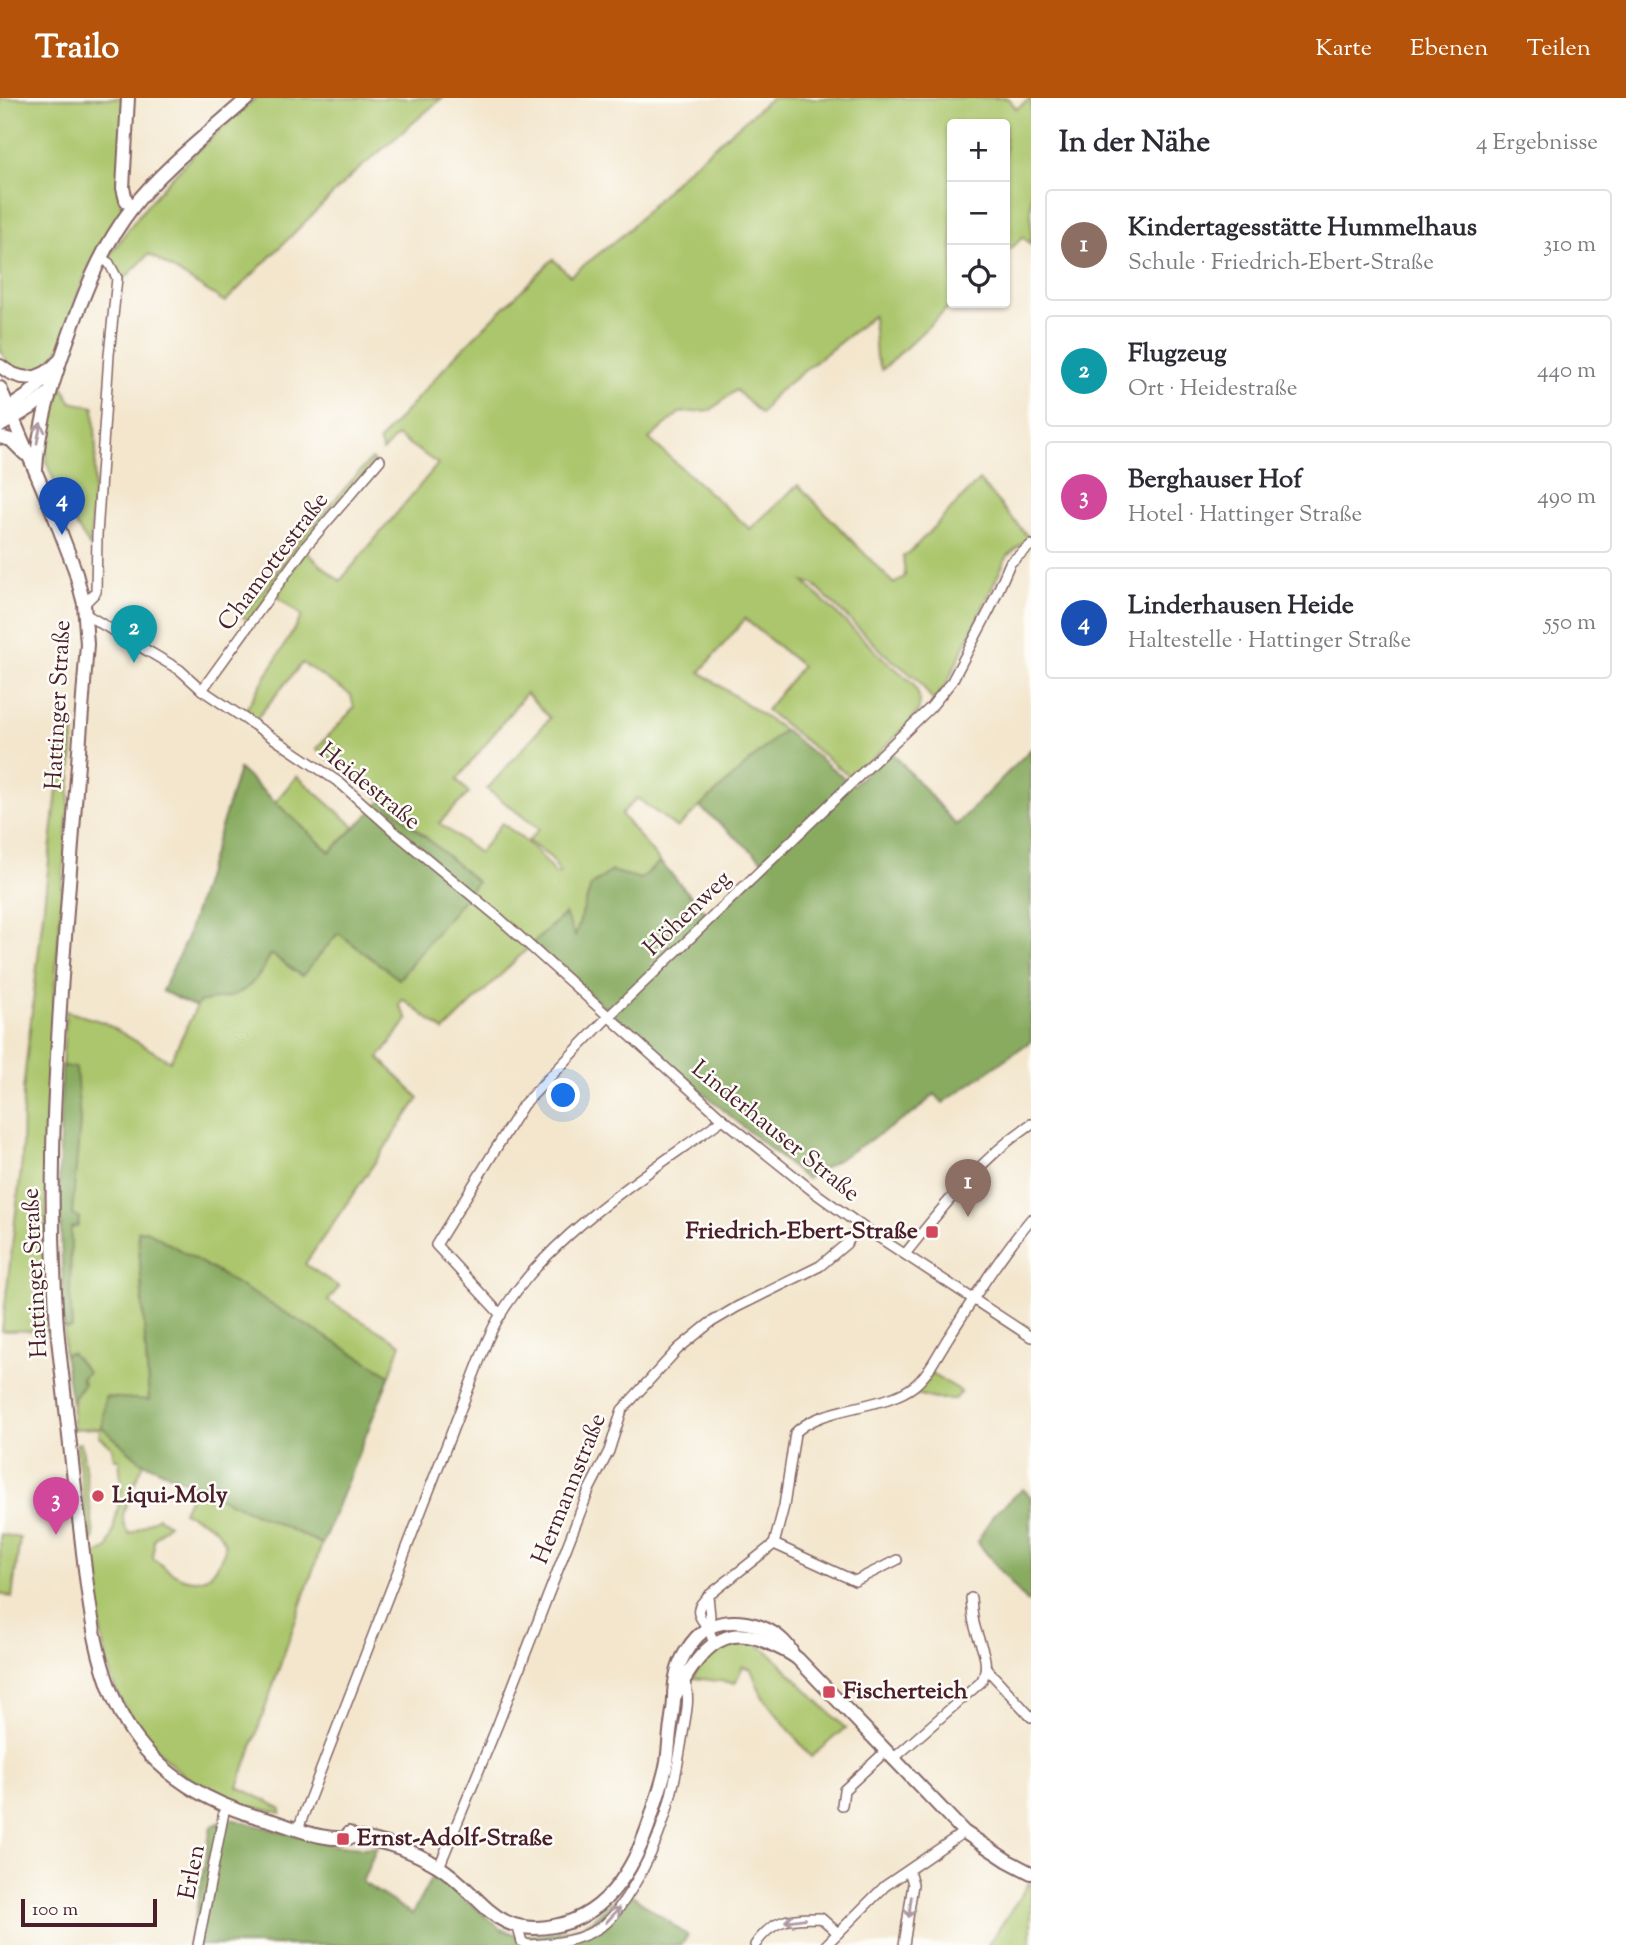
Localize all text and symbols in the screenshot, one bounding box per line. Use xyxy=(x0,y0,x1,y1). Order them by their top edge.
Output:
text: Trailo xyxy=(35,25,119,73)
text: Karte xyxy=(1315,32,1372,66)
text: Ebenen xyxy=(1410,32,1488,66)
text: Teilen xyxy=(1526,32,1591,66)
map controls xyxy=(947,119,1010,308)
button: + xyxy=(947,119,1010,182)
text: In der Nähe xyxy=(1059,122,1210,165)
text: 4 Ergebnisse xyxy=(1476,127,1598,160)
button: − xyxy=(947,182,1010,245)
text: Kindertagesstätte Hummelhaus xyxy=(1128,210,1477,247)
text: 1 xyxy=(1080,229,1088,262)
text: 310 m xyxy=(1543,229,1596,262)
button: locate xyxy=(947,245,1010,308)
text: Schule · Friedrich-Ebert-Straße xyxy=(1128,247,1434,280)
text: Flugzeug xyxy=(1128,336,1227,373)
text: 2 xyxy=(1079,355,1089,388)
text: 440 m xyxy=(1537,355,1596,388)
text: Ort · Heidestraße xyxy=(1128,373,1298,406)
one-way arrow xyxy=(33,422,47,445)
text: Berghauser Hof xyxy=(1128,462,1302,499)
pin: 4 xyxy=(39,477,85,535)
text: 3 xyxy=(1079,481,1089,514)
text: 490 m xyxy=(1537,481,1596,514)
street label: Chamottestraße xyxy=(210,485,338,639)
text: Hotel · Hattinger Straße xyxy=(1128,499,1362,532)
text: Linderhausen Heide xyxy=(1128,588,1354,625)
pin: 2 xyxy=(111,605,157,663)
text: 4 xyxy=(1078,607,1090,640)
text: 550 m xyxy=(1544,607,1596,640)
street label: Hattinger Straße xyxy=(38,619,80,791)
text: Haltestelle · Hattinger Straße xyxy=(1128,625,1411,658)
street label: Heidestraße xyxy=(311,735,427,839)
street label: Höhenweg xyxy=(636,863,740,965)
street label: Linderhauser Straße xyxy=(683,1053,867,1211)
your location xyxy=(546,1078,580,1112)
pin: 1 xyxy=(945,1159,991,1217)
street label: Hattinger Straße xyxy=(15,1187,57,1359)
place label: Friedrich-Ebert-Straße xyxy=(685,1215,918,1249)
marker: Friedrich-Ebert-Straße xyxy=(924,1224,940,1240)
street label: Hermannstraße xyxy=(524,1408,616,1570)
pin: 3 xyxy=(33,1477,79,1535)
place label: Liqui-Moly xyxy=(112,1479,228,1513)
marker: Liqui-Moly xyxy=(90,1488,106,1504)
place label: Fischerteich xyxy=(843,1675,969,1709)
marker: Fischerteich xyxy=(821,1684,837,1700)
place label: Ernst-Adolf-Straße xyxy=(357,1822,553,1856)
marker: Ernst-Adolf-Straße xyxy=(335,1831,351,1847)
street label: Erlen xyxy=(171,1842,215,1902)
one-way arrow xyxy=(904,1895,917,1918)
scale bar xyxy=(21,1896,158,1928)
text: 100 m xyxy=(32,1897,78,1924)
one-way arrow xyxy=(604,1907,621,1924)
one-way arrow xyxy=(784,1913,807,1926)

